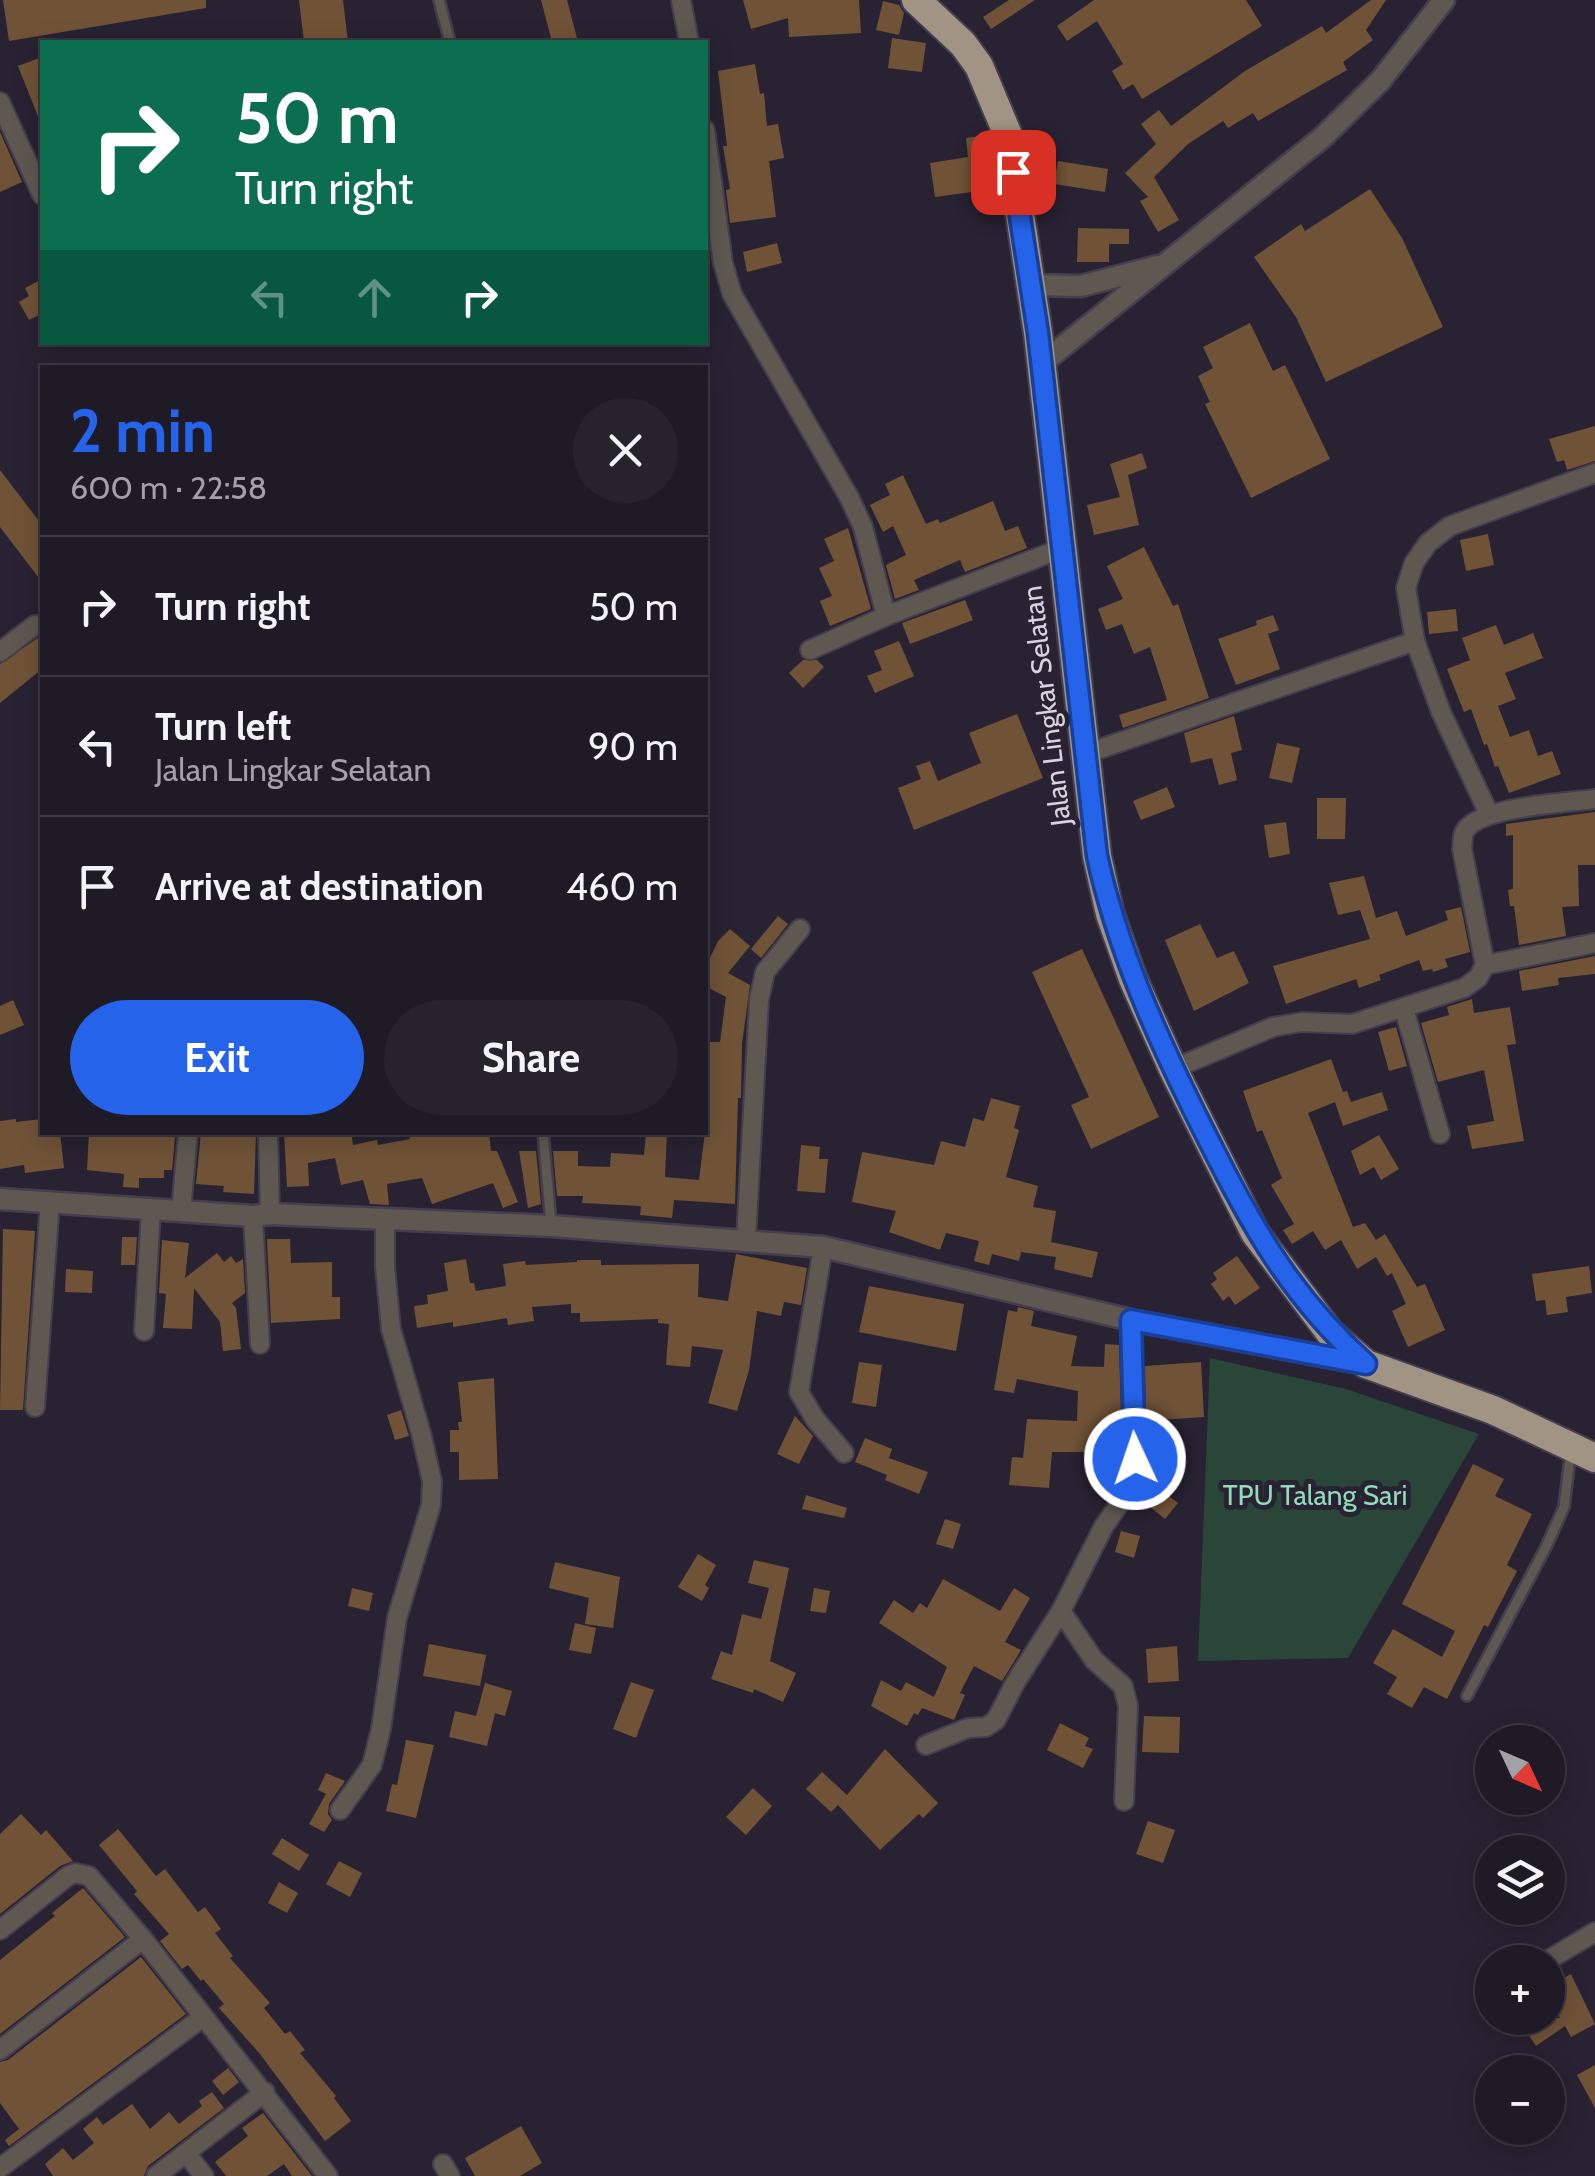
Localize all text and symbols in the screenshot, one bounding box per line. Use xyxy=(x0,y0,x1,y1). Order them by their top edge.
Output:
text: 50 m xyxy=(235,75,399,161)
icon: right xyxy=(70,80,200,210)
pin xyxy=(971,130,1056,215)
icon: arrive xyxy=(986,145,1041,200)
text: Turn right xyxy=(235,161,414,215)
icon: left xyxy=(242,270,297,325)
icon: ahead xyxy=(347,270,402,325)
icon: right xyxy=(452,270,507,325)
text: 2 min xyxy=(70,394,215,467)
button: close xyxy=(573,398,678,503)
text: 600 m · 22:58 xyxy=(70,468,267,507)
icon: right xyxy=(70,579,125,634)
text: Turn right xyxy=(155,583,311,630)
text: 50 m xyxy=(589,583,678,630)
street label: Jalan Lingkar Selatan xyxy=(1014,584,1078,829)
text: Turn left xyxy=(155,703,291,750)
icon: left xyxy=(70,719,125,774)
text: 90 m xyxy=(588,723,678,770)
text: Jalan Lingkar Selatan xyxy=(155,750,431,789)
icon: arrive xyxy=(70,859,125,914)
text: Arrive at destination xyxy=(155,863,484,910)
text: 460 m xyxy=(566,863,678,910)
button: Exit xyxy=(70,1000,364,1115)
button: Share xyxy=(384,1000,678,1115)
position arrow xyxy=(1083,1407,1187,1511)
park label: TPU Talang Sari xyxy=(1223,1478,1407,1512)
north arrow xyxy=(1475,1725,1565,1815)
map controls xyxy=(1475,1725,1565,2145)
button: layers xyxy=(1475,1835,1565,1925)
button: + xyxy=(1475,1945,1565,2035)
button: − xyxy=(1475,2055,1565,2145)

